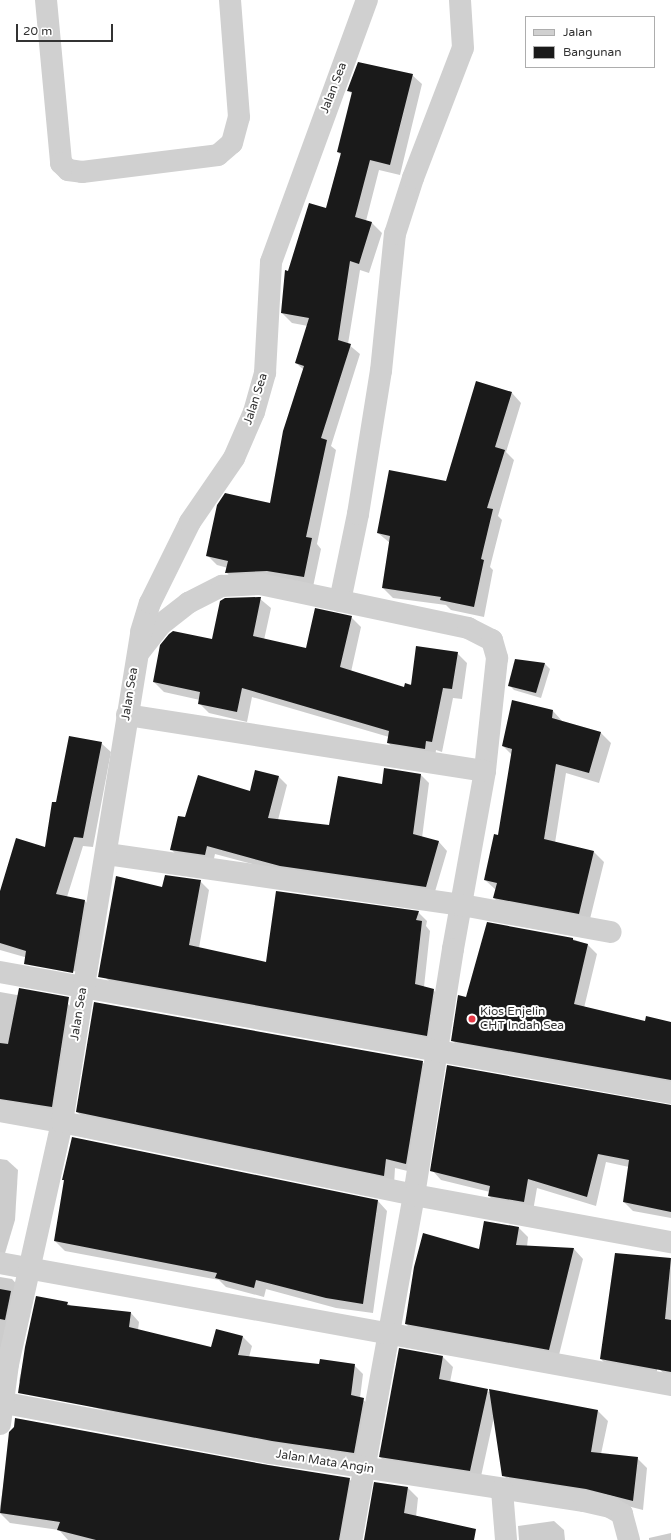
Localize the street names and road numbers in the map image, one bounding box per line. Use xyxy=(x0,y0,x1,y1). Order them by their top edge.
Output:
street label: Jalan Sea xyxy=(318,60,350,116)
street label: Jalan Sea xyxy=(241,371,271,427)
street label: Jalan Sea xyxy=(119,666,141,722)
street label: Jalan Sea xyxy=(68,986,90,1042)
street label: Jalan Mata Angin xyxy=(275,1447,375,1477)

